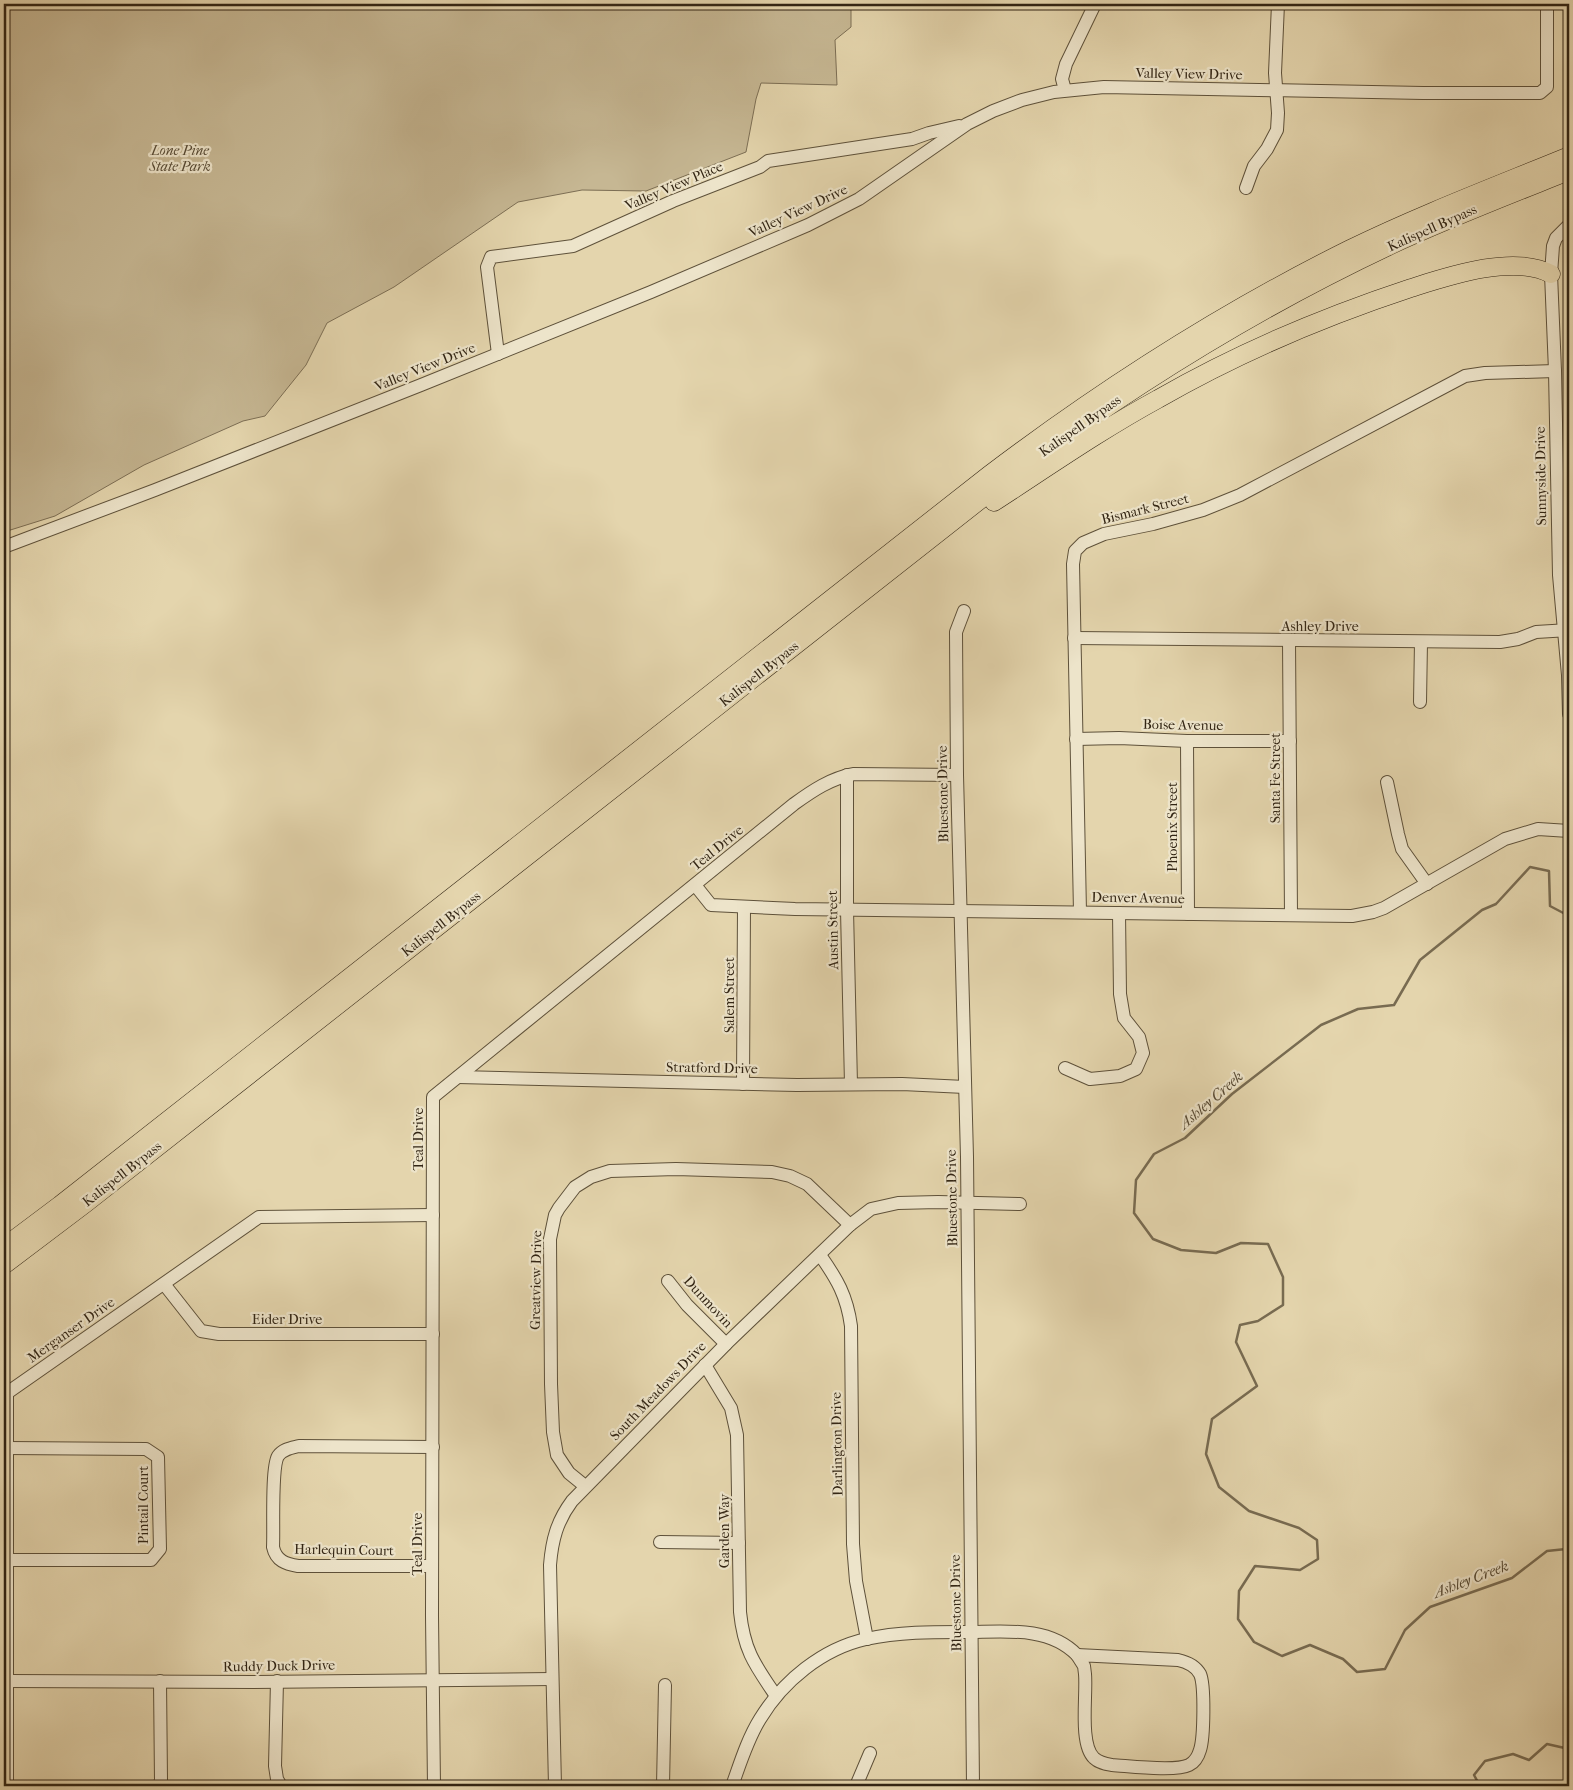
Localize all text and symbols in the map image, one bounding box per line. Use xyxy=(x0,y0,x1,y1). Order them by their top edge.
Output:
street label: Valley View Drive xyxy=(1134,65,1243,83)
park label: Lone Pine State Park xyxy=(148,142,211,175)
street label: Valley View Place xyxy=(622,158,726,215)
street label: Valley View Drive xyxy=(745,181,850,242)
street label: Kalispell Bypass xyxy=(1385,201,1479,255)
street label: Valley View Drive xyxy=(371,339,478,395)
street label: Kalispell Bypass xyxy=(1036,391,1124,461)
street label: Sunnyside Drive xyxy=(1532,426,1550,526)
street label: Bismark Street xyxy=(1100,490,1190,528)
street label: Ashley Drive xyxy=(1280,618,1359,635)
street label: Kalispell Bypass xyxy=(716,638,802,710)
street label: Boise Avenue xyxy=(1143,716,1223,734)
street label: Santa Fe Street xyxy=(1267,733,1284,823)
street label: Bluestone Drive xyxy=(934,745,952,843)
street label: Phoenix Street xyxy=(1164,782,1181,872)
street label: Teal Drive xyxy=(687,822,747,874)
street label: Kalispell Bypass xyxy=(398,888,484,960)
street label: Denver Avenue xyxy=(1091,889,1185,907)
street label: Austin Street xyxy=(824,890,842,971)
street label: Salem Street xyxy=(721,957,738,1033)
street label: Stratford Drive xyxy=(666,1059,758,1077)
water label: Ashley Creek xyxy=(1174,1067,1247,1134)
street label: Teal Drive xyxy=(410,1108,427,1170)
street label: Kalispell Bypass xyxy=(79,1138,165,1210)
street label: Bluestone Drive xyxy=(943,1149,961,1247)
street label: Greatview Drive xyxy=(527,1230,545,1330)
street label: Dunmovin xyxy=(680,1273,736,1331)
street label: Merganser Drive xyxy=(24,1294,118,1366)
street label: Eider Drive xyxy=(252,1311,322,1328)
street label: South Meadows Drive xyxy=(606,1338,710,1444)
street label: Darlington Drive xyxy=(828,1392,846,1496)
street label: Pintail Court xyxy=(135,1466,152,1544)
street label: Garden Way xyxy=(716,1493,733,1568)
street label: Teal Drive xyxy=(409,1513,426,1575)
street label: Harlequin Court xyxy=(294,1541,394,1559)
street label: Bluestone Drive xyxy=(947,1554,965,1652)
water label: Ashley Creek xyxy=(1429,1556,1511,1602)
street label: Ruddy Duck Drive xyxy=(223,1657,335,1675)

